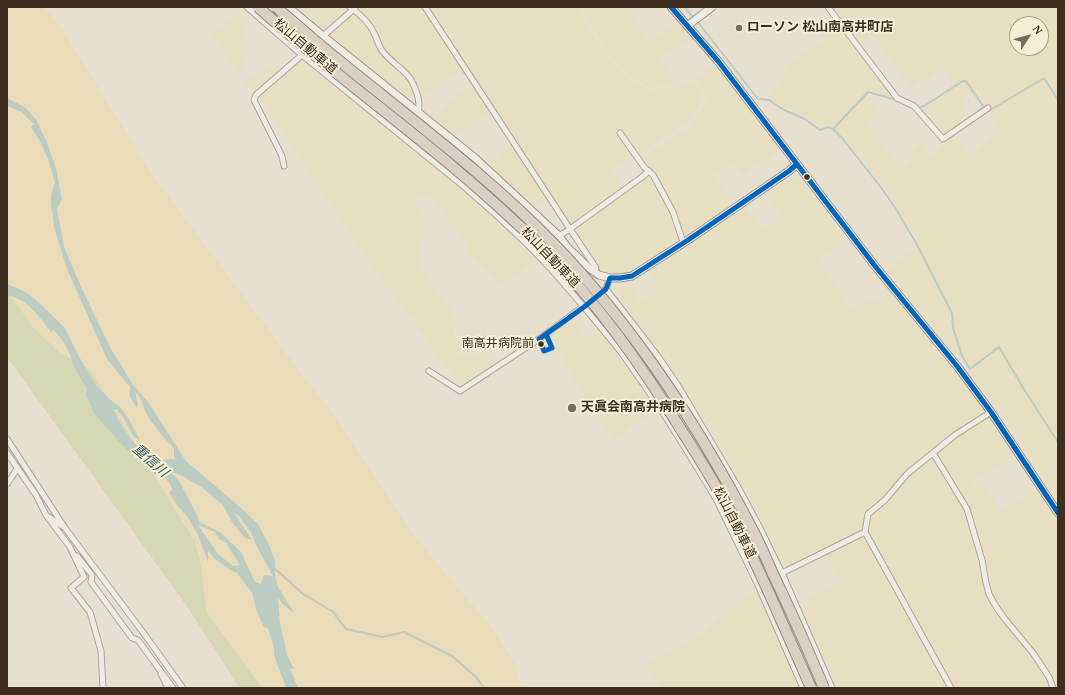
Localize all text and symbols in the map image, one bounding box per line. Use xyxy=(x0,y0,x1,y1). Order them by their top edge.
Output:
street label: 松山自動車道 xyxy=(270,16,340,78)
north arrow xyxy=(1009,16,1049,56)
place label: ローソン 松山南高井町店 xyxy=(747,20,893,36)
marker: ローソン 松山南高井町店 xyxy=(734,23,744,33)
text: N xyxy=(1031,23,1045,36)
unlabelled marker xyxy=(802,172,812,182)
street label: 松山自動車道 xyxy=(517,225,583,291)
place label: 南高井病院前 xyxy=(462,337,534,351)
marker: 南高井病院前 xyxy=(536,339,546,349)
place label: 天眞会南高井病院 xyxy=(581,400,685,416)
marker: 天眞会南高井病院 xyxy=(566,402,578,414)
water label: 重信川 xyxy=(129,441,171,481)
street label: 松山自動車道 xyxy=(709,485,759,561)

